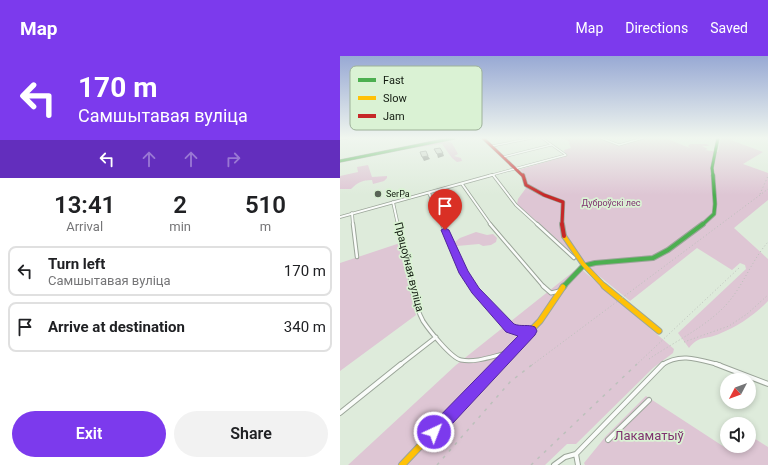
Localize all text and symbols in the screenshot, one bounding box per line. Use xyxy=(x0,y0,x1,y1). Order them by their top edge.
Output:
text: Map xyxy=(20,17,58,40)
text: Map xyxy=(576,20,603,36)
text: Directions xyxy=(625,20,688,36)
text: Saved xyxy=(710,20,748,36)
legend xyxy=(350,66,482,130)
text: 170 m xyxy=(78,71,157,104)
icon: left xyxy=(12,72,64,124)
text: Fast xyxy=(383,74,405,87)
text: Slow xyxy=(383,92,407,105)
text: Самшытавая вуліца xyxy=(78,105,248,126)
text: Jam xyxy=(383,110,405,123)
icon: left xyxy=(96,148,118,170)
icon: ahead xyxy=(138,148,160,170)
icon: ahead xyxy=(180,148,202,170)
icon: right xyxy=(222,148,244,170)
marker: SerPa xyxy=(373,189,383,199)
place label: SerPa xyxy=(386,189,410,199)
pin xyxy=(428,189,462,230)
text: 13:41 xyxy=(54,191,115,219)
text: 2 xyxy=(173,191,187,219)
text: 510 xyxy=(245,191,286,219)
icon: arrive xyxy=(434,195,456,217)
park label: Дуброўскі лес xyxy=(582,198,641,208)
text: Arrival xyxy=(66,219,103,234)
text: min xyxy=(169,219,191,234)
text: m xyxy=(260,219,271,234)
street label: Працоўная вуліца xyxy=(392,221,426,313)
text: Turn left xyxy=(48,255,105,273)
icon: left xyxy=(14,260,36,282)
text: 170 m xyxy=(284,262,326,280)
text: Самшытавая вуліца xyxy=(48,273,171,288)
icon: arrive xyxy=(14,316,36,338)
text: Arrive at destination xyxy=(48,318,185,336)
text: 340 m xyxy=(284,318,326,336)
north arrow xyxy=(720,373,756,409)
map controls xyxy=(720,373,756,453)
button: Exit xyxy=(12,411,166,457)
button: Share xyxy=(174,411,328,457)
position arrow xyxy=(413,411,455,453)
button: sound xyxy=(720,417,756,453)
park label: Лакаматыў xyxy=(614,428,684,443)

